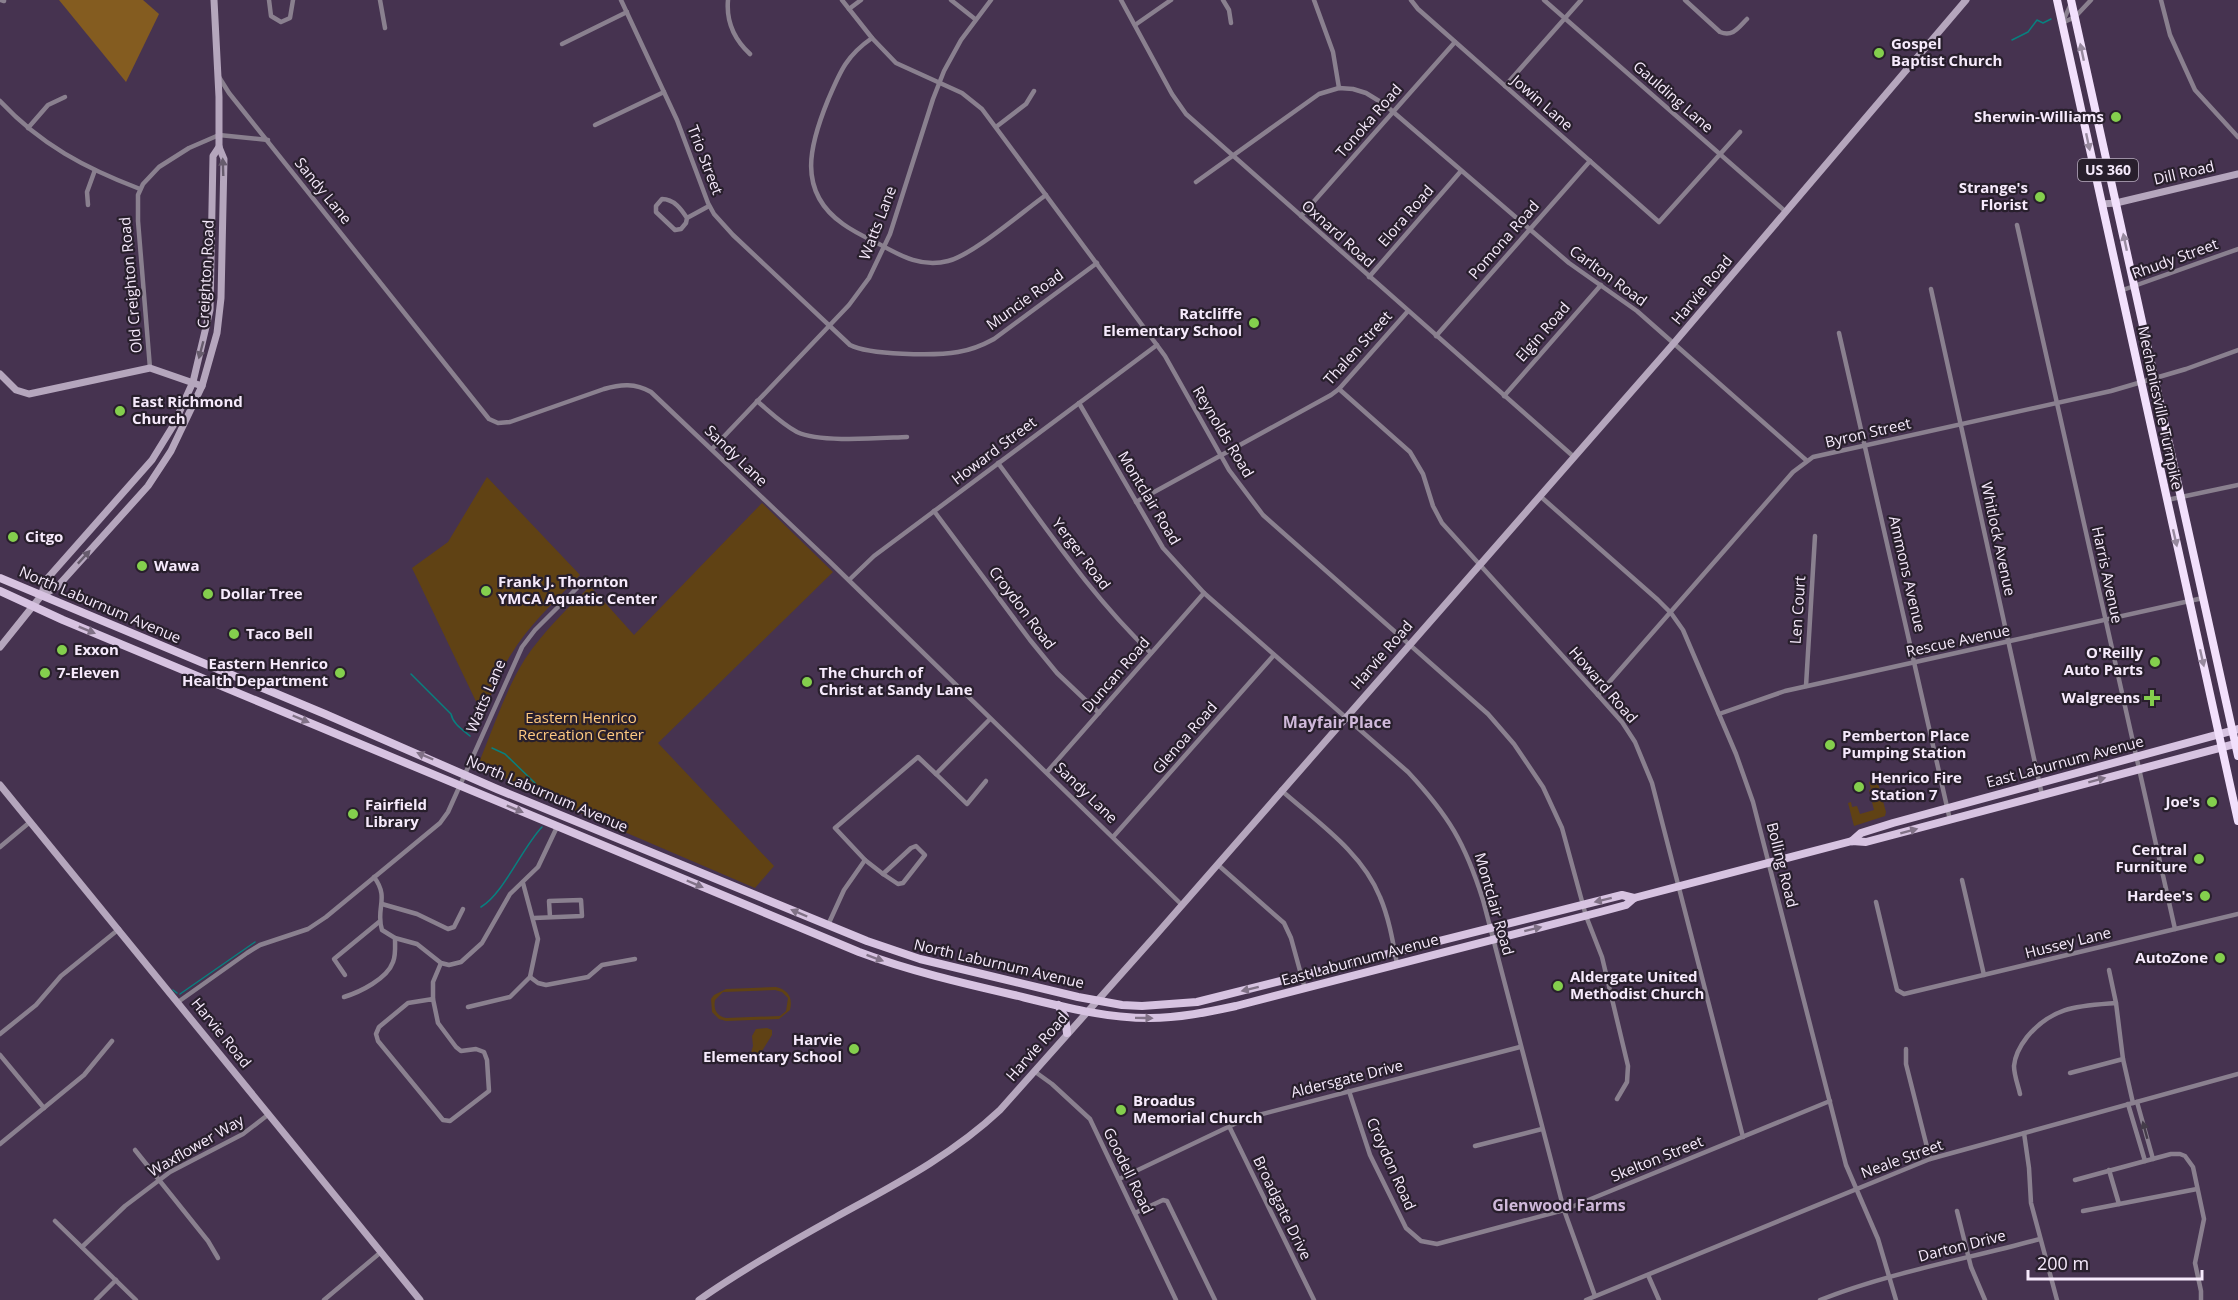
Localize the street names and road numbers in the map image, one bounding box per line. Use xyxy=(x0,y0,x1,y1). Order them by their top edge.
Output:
street label: Gaulding Lane xyxy=(1629,56,1718,137)
street label: Jowin Lane xyxy=(1506,69,1578,135)
street label: Tonoka Road xyxy=(1331,79,1406,161)
street label: Trio Street xyxy=(684,122,728,197)
street label: Sandy Lane xyxy=(291,153,357,228)
street label: Dill Road xyxy=(2151,155,2216,189)
road number: US 360 xyxy=(2078,159,2138,181)
street label: Elora Road xyxy=(1373,180,1437,250)
street label: Watts Lane xyxy=(854,183,900,263)
street label: Oxnard Road xyxy=(1298,195,1380,271)
street label: Pomona Road xyxy=(1463,196,1543,283)
street label: Old Creighton Road xyxy=(114,216,146,354)
street label: Creighton Road xyxy=(192,219,218,329)
street label: Rhudy Street xyxy=(2129,233,2220,283)
street label: Carlton Road xyxy=(1566,240,1651,310)
street label: Harvie Road xyxy=(1666,250,1736,328)
street label: Muncie Road xyxy=(982,264,1067,334)
street label: Elgin Road xyxy=(1511,297,1574,365)
street label: Thalen Street xyxy=(1319,306,1396,389)
street label: Mechanicsville Turnpike xyxy=(2134,324,2188,492)
street label: Reynolds Road xyxy=(1189,382,1259,481)
street label: Howard Street xyxy=(947,412,1040,489)
street label: Byron Street xyxy=(1823,412,1913,452)
street label: Sandy Lane xyxy=(701,420,772,490)
street label: Montclair Road xyxy=(1114,447,1186,548)
street label: Whitlock Avenue xyxy=(1977,480,2021,598)
street label: Yerger Road xyxy=(1048,513,1115,593)
street label: Ammons Avenue xyxy=(1885,514,1931,634)
street label: Harris Avenue xyxy=(2088,524,2128,625)
street label: North Laburnum Avenue xyxy=(16,561,184,647)
street label: Croydon Road xyxy=(985,562,1061,653)
street label: Len Court xyxy=(1785,575,1809,645)
street label: Harvie Road xyxy=(1346,616,1417,693)
street label: Rescue Avenue xyxy=(1904,619,2012,661)
street label: Duncan Road xyxy=(1077,632,1154,716)
street label: Howard Road xyxy=(1565,642,1642,727)
street label: Watts Lane xyxy=(461,656,509,735)
street label: Glenoa Road xyxy=(1147,697,1221,778)
street label: East Laburnum Avenue xyxy=(1984,730,2146,792)
street label: North Laburnum Avenue xyxy=(463,750,631,836)
street label: Sandy Lane xyxy=(1051,757,1122,827)
street label: Bolling Road xyxy=(1763,820,1803,909)
street label: Montclair Road xyxy=(1471,850,1519,957)
street label: Hussey Lane xyxy=(2023,922,2113,962)
street label: East Laburnum Avenue xyxy=(1279,928,1441,990)
street label: North Laburnum Avenue xyxy=(912,934,1086,992)
street label: Harvie Road xyxy=(187,993,256,1072)
street label: Harvie Road xyxy=(1001,1008,1072,1085)
street label: Aldersgate Drive xyxy=(1289,1054,1405,1102)
street label: Waxflower Way xyxy=(144,1109,248,1181)
street label: Croydon Road xyxy=(1363,1114,1421,1213)
street label: Goodell Road xyxy=(1099,1124,1158,1217)
street label: Skelton Street xyxy=(1608,1131,1706,1186)
street label: Neale Street xyxy=(1858,1134,1946,1182)
street label: Broadgate Drive xyxy=(1249,1152,1317,1263)
street label: Darton Drive xyxy=(1916,1224,2008,1266)

